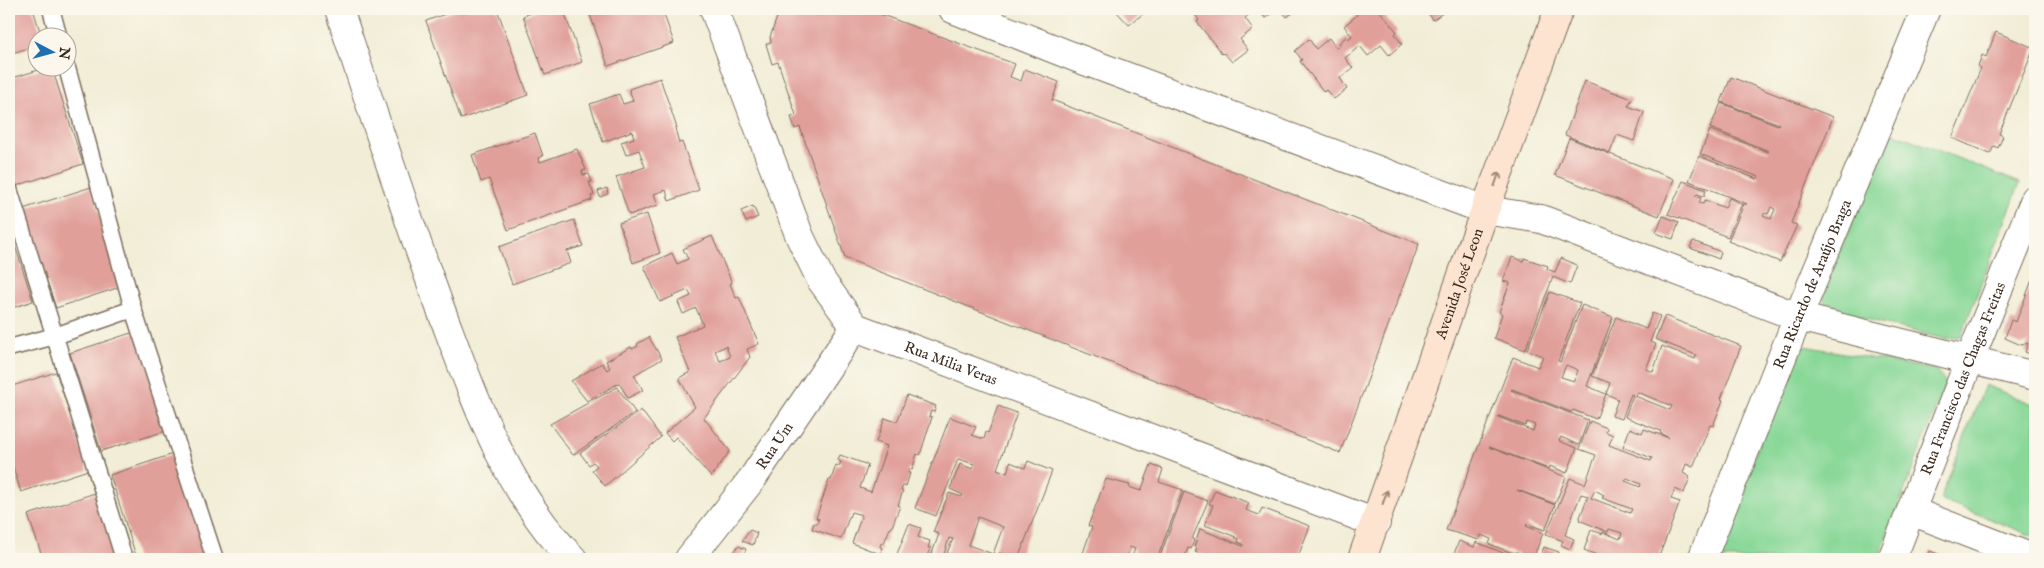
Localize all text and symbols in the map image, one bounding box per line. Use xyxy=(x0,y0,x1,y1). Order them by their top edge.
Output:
north arrow xyxy=(28,28,78,78)
text: N xyxy=(54,45,74,60)
one-way arrow xyxy=(1493,171,1502,187)
street label: Rua Ricardo de Araújo Braga xyxy=(1769,196,1856,372)
street label: Avenida José Leon xyxy=(1431,226,1488,343)
street label: Rua Francisco das Chagas Freitas xyxy=(1917,279,2010,478)
street label: Rua Milia Veras xyxy=(901,337,1000,390)
street label: Rua Um xyxy=(752,419,798,473)
one-way arrow xyxy=(1381,490,1390,505)

